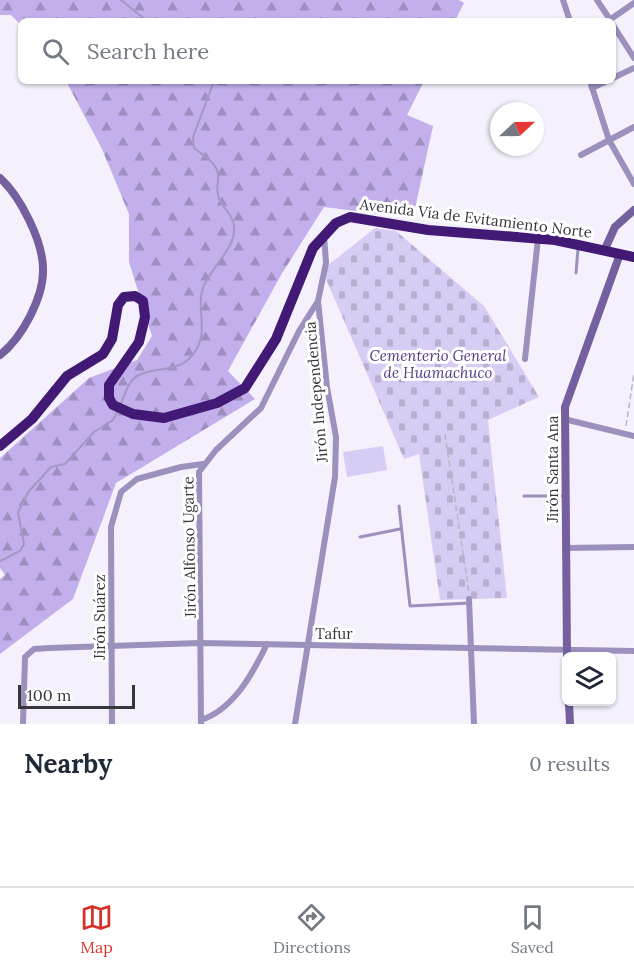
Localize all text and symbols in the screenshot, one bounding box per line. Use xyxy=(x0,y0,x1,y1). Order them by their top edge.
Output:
search box xyxy=(18,18,616,84)
icon: search xyxy=(39,35,72,68)
text: Search here xyxy=(87,37,209,65)
north arrow xyxy=(490,102,544,156)
street label: Avenida Vía de Evitamiento Norte xyxy=(358,194,593,242)
street label: Jirón Independencia xyxy=(300,320,332,464)
park label: Cementerio General de Huamachuco xyxy=(370,346,507,382)
street label: Jirón Santa Ana xyxy=(543,415,562,523)
street label: Jirón Alfonso Ugarte xyxy=(178,476,200,619)
street label: Jirón Suárez xyxy=(90,574,109,661)
street label: Tafur xyxy=(315,624,353,643)
map controls xyxy=(562,652,616,706)
button: layers xyxy=(562,652,616,706)
scale bar xyxy=(18,682,135,710)
text: 100 m xyxy=(27,685,71,705)
text: Nearby xyxy=(24,747,112,780)
text: 0 results xyxy=(529,751,610,776)
tab: Map xyxy=(80,901,113,957)
tab: Directions xyxy=(273,901,351,957)
tab: Saved xyxy=(511,901,554,957)

